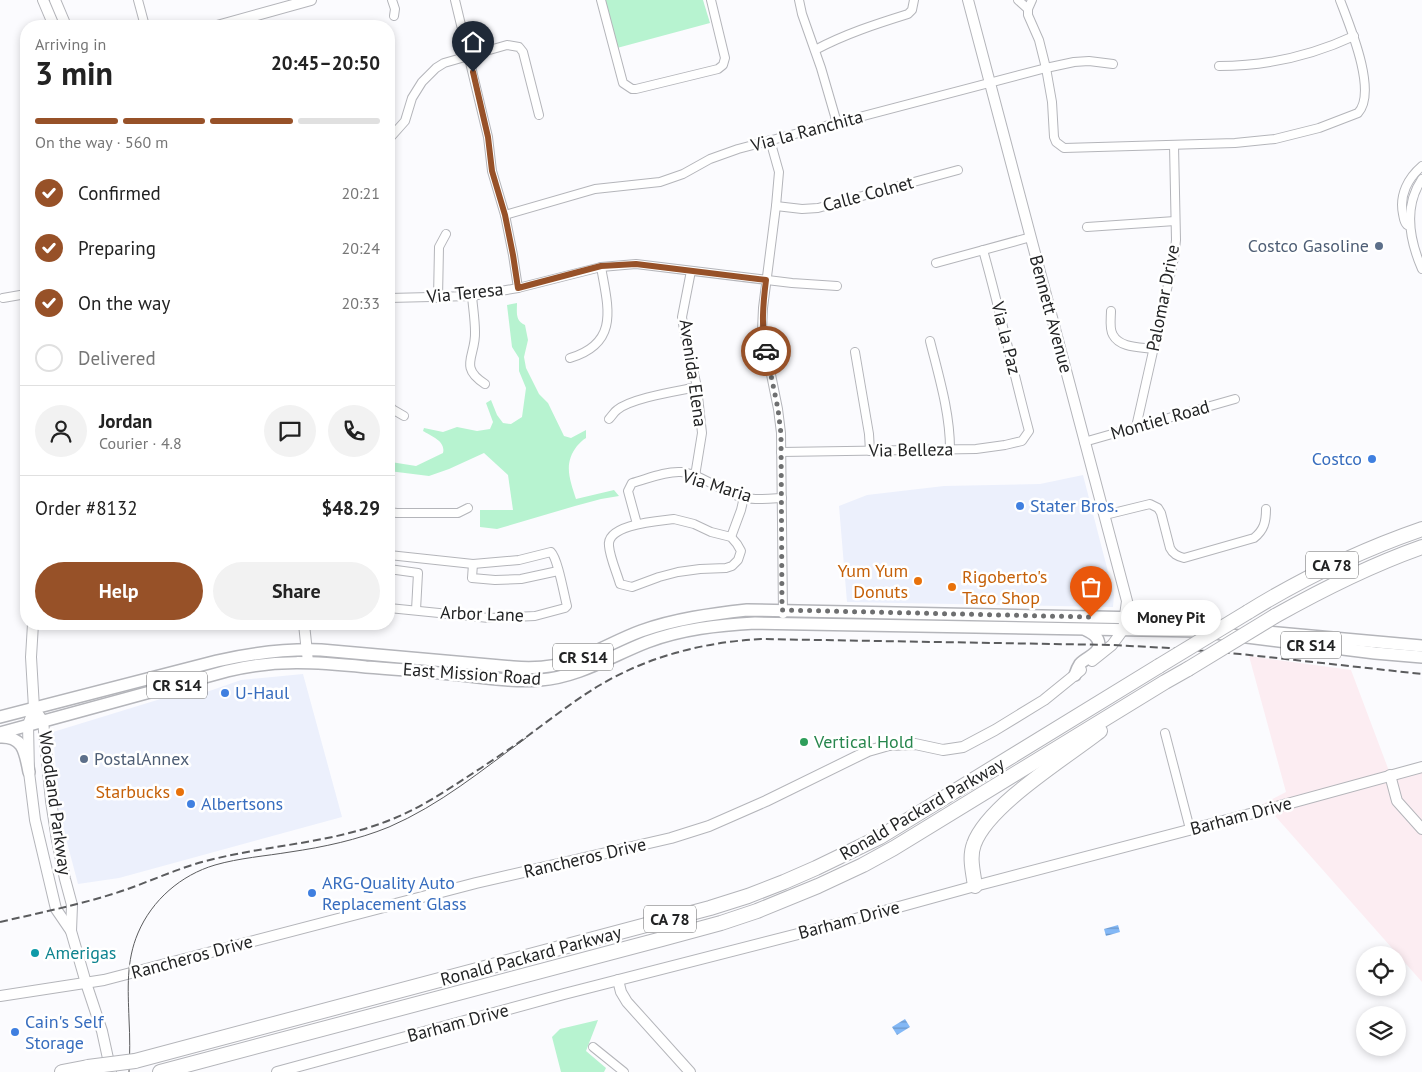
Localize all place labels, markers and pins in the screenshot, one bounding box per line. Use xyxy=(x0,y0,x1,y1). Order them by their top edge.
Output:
pin xyxy=(452,21,494,72)
place label: Costco Gasoline xyxy=(1248,234,1369,257)
marker: Costco Gasoline xyxy=(1373,240,1385,252)
place label: Costco xyxy=(1312,447,1362,470)
marker: Costco xyxy=(1366,453,1378,465)
place label: Stater Bros. xyxy=(1030,494,1118,517)
marker: Stater Bros. xyxy=(1014,500,1026,512)
place label: Yum Yum Donuts xyxy=(838,559,908,603)
place label: Rigoberto's Taco Shop xyxy=(962,565,1047,609)
pin xyxy=(1070,566,1112,617)
marker: Yum Yum Donuts xyxy=(912,575,924,587)
marker: Rigoberto's Taco Shop xyxy=(946,581,958,593)
callout: Money Pit xyxy=(1121,600,1221,634)
place label: U-Haul xyxy=(235,681,290,704)
marker: U-Haul xyxy=(219,687,231,699)
place label: Vertical Hold xyxy=(813,730,914,753)
marker: Vertical Hold xyxy=(798,736,810,748)
place label: PostalAnnex xyxy=(94,747,189,770)
marker: PostalAnnex xyxy=(78,753,90,765)
place label: Starbucks xyxy=(96,780,170,803)
marker: Starbucks xyxy=(174,786,186,798)
place label: Albertsons xyxy=(201,792,283,815)
marker: Albertsons xyxy=(185,798,197,810)
place label: ARG-Quality Auto Replacement Glass xyxy=(322,871,467,915)
marker: ARG-Quality Auto Replacement Glass xyxy=(306,887,318,899)
place label: Amerigas xyxy=(45,941,116,964)
marker: Amerigas xyxy=(29,947,41,959)
place label: Cain's Self Storage xyxy=(25,1010,105,1054)
marker: Cain's Self Storage xyxy=(9,1026,21,1038)

